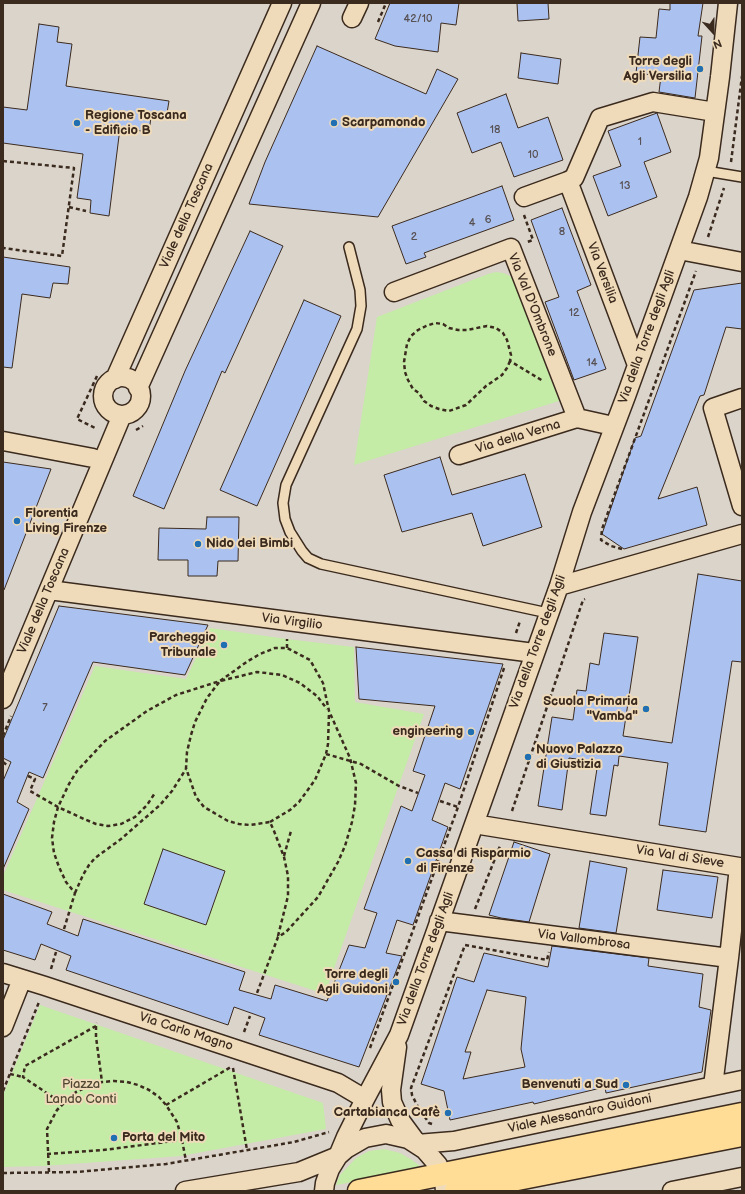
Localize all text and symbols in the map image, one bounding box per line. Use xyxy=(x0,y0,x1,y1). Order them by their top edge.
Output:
house number: 42/10 xyxy=(404,12,432,26)
north arrow xyxy=(693,12,733,52)
text: N xyxy=(711,36,724,51)
place label: Torre degli Agli Versilia xyxy=(624,54,692,85)
marker: Torre degli Agli Versilia xyxy=(695,64,705,74)
place label: Regione Toscana - Edificio B xyxy=(85,108,187,139)
place label: Scarpamondo xyxy=(342,115,425,131)
marker: Regione Toscana - Edificio B xyxy=(72,118,82,128)
marker: Scarpamondo xyxy=(329,118,339,128)
house number: 18 xyxy=(490,123,500,137)
house number: 1 xyxy=(638,135,642,149)
house number: 10 xyxy=(528,148,538,162)
street label: Viale della Toscana xyxy=(157,161,217,271)
house number: 13 xyxy=(619,179,631,193)
house number: 6 xyxy=(485,213,491,227)
house number: 4 xyxy=(469,216,475,230)
house number: 8 xyxy=(559,225,565,239)
house number: 2 xyxy=(411,230,417,244)
street label: Via Versilia xyxy=(583,240,621,306)
street label: Via Val D'Ombrone xyxy=(504,251,560,359)
street label: Via della Torre degli Agli xyxy=(616,268,678,406)
house number: 12 xyxy=(569,306,579,320)
house number: 14 xyxy=(587,356,597,370)
street label: Via della Verna xyxy=(474,417,562,457)
place label: Florentia Living Firenze xyxy=(25,506,107,537)
marker: Florentia Living Firenze xyxy=(12,516,22,526)
place label: Nido dei Bimbi xyxy=(206,536,293,552)
marker: Nido dei Bimbi xyxy=(193,539,203,549)
street label: Viale della Toscana xyxy=(15,546,73,656)
street label: Via della Torre degli Agli xyxy=(507,573,569,711)
street label: Via Virgilio xyxy=(261,611,323,633)
place label: Parcheggio Tribunale xyxy=(149,630,216,661)
marker: Parcheggio Tribunale xyxy=(219,640,229,650)
place label: Scuola Primaria "Vamba" xyxy=(543,694,638,725)
house number: 7 xyxy=(42,701,48,715)
marker: Scuola Primaria "Vamba" xyxy=(641,704,651,714)
place label: engineering xyxy=(393,724,463,740)
marker: engineering xyxy=(466,727,476,737)
place label: Nuovo Palazzo di Giustizia xyxy=(536,742,623,773)
marker: Nuovo Palazzo di Giustizia xyxy=(523,752,533,762)
street label: Via Val di Sieve xyxy=(635,842,725,872)
place label: Cassa di Risparmio di Firenze xyxy=(416,846,531,877)
marker: Cassa di Risparmio di Firenze xyxy=(403,856,413,866)
street label: Via della Torre degli Agli xyxy=(395,890,457,1028)
street label: Via Vallombrosa xyxy=(537,927,631,953)
place label: Torre degli Agli Guidoni xyxy=(317,967,388,998)
marker: Torre degli Agli Guidoni xyxy=(391,977,401,987)
street label: Via Carlo Magno xyxy=(137,1009,235,1055)
park label: Piazza Lando Conti xyxy=(45,1077,117,1108)
place label: Benvenuti a Sud xyxy=(521,1077,618,1093)
marker: Benvenuti a Sud xyxy=(621,1080,631,1090)
street label: Viale Alessandro Guidoni xyxy=(507,1091,653,1137)
place label: Cartabianca Cafè xyxy=(334,1105,440,1121)
marker: Cartabianca Cafè xyxy=(443,1108,453,1118)
place label: Porta del Mito xyxy=(122,1130,205,1146)
marker: Porta del Mito xyxy=(109,1133,119,1143)

